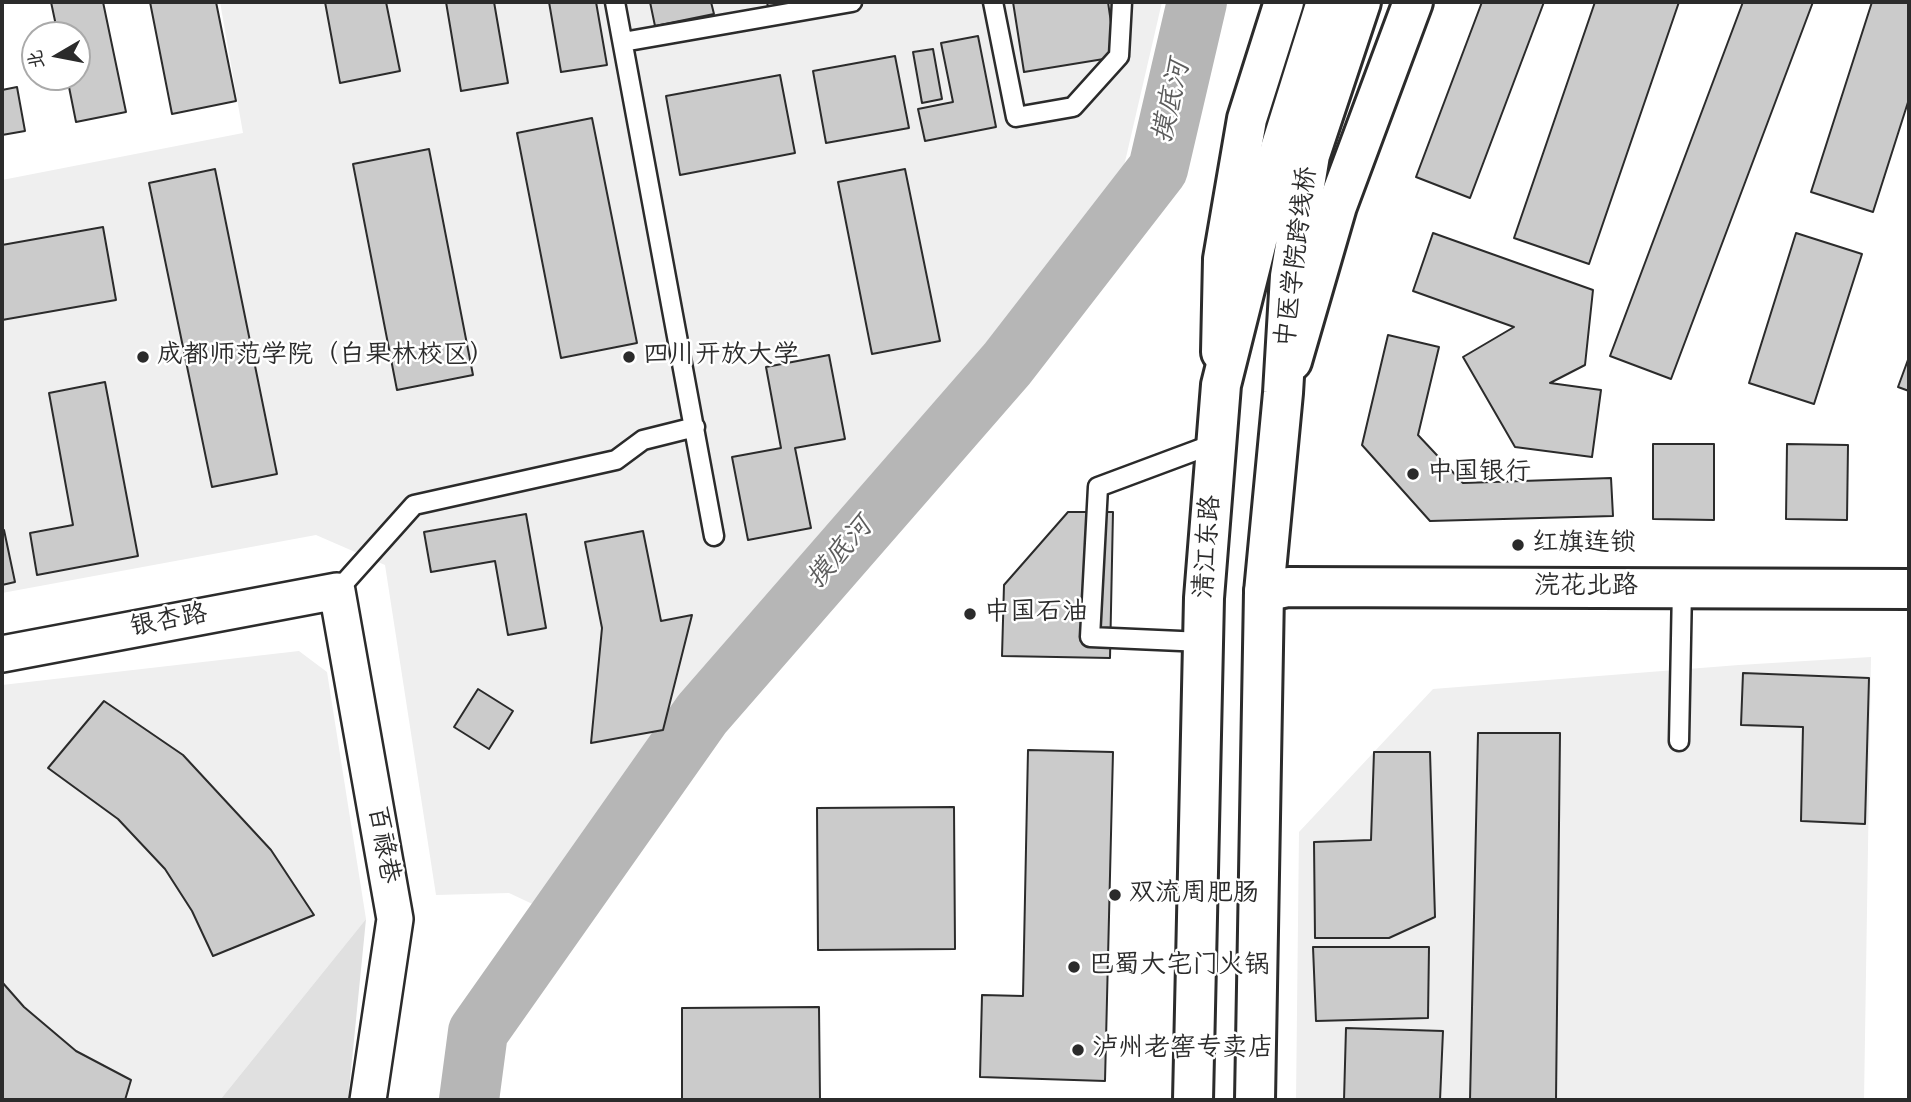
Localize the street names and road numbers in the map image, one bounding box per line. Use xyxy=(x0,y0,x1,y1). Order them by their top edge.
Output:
street label: 中医学院跨线桥 xyxy=(1271,165,1325,349)
street label: 清江东路 xyxy=(1190,494,1228,600)
street label: 浣花北路 xyxy=(1534,572,1638,604)
street label: 银杏路 xyxy=(128,599,210,645)
street label: 百禄巷 xyxy=(360,804,404,886)

